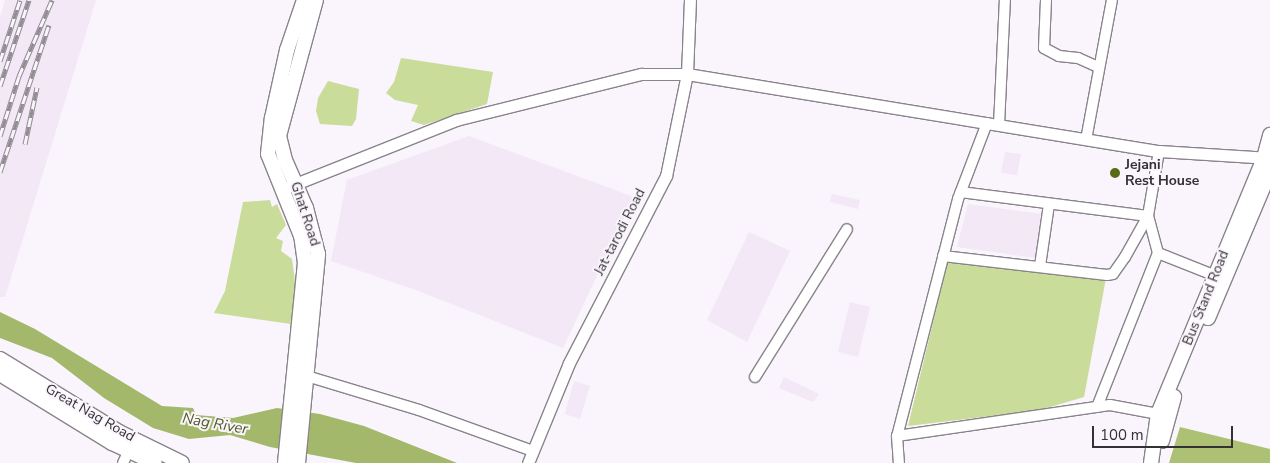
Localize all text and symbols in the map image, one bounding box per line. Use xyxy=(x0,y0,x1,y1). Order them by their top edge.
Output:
place label: Jejani Rest House xyxy=(1125,157,1199,190)
marker: Jejani Rest House xyxy=(1109,167,1121,179)
street label: Ghat Road xyxy=(287,180,323,248)
street label: Jat-tarodi Road xyxy=(591,186,649,278)
street label: Bus Stand Road xyxy=(1179,248,1233,348)
street label: Great Nag Road xyxy=(42,381,138,445)
water label: Nag River xyxy=(181,409,249,439)
scale bar xyxy=(1095,416,1236,448)
text: 100 m xyxy=(1100,425,1144,445)

